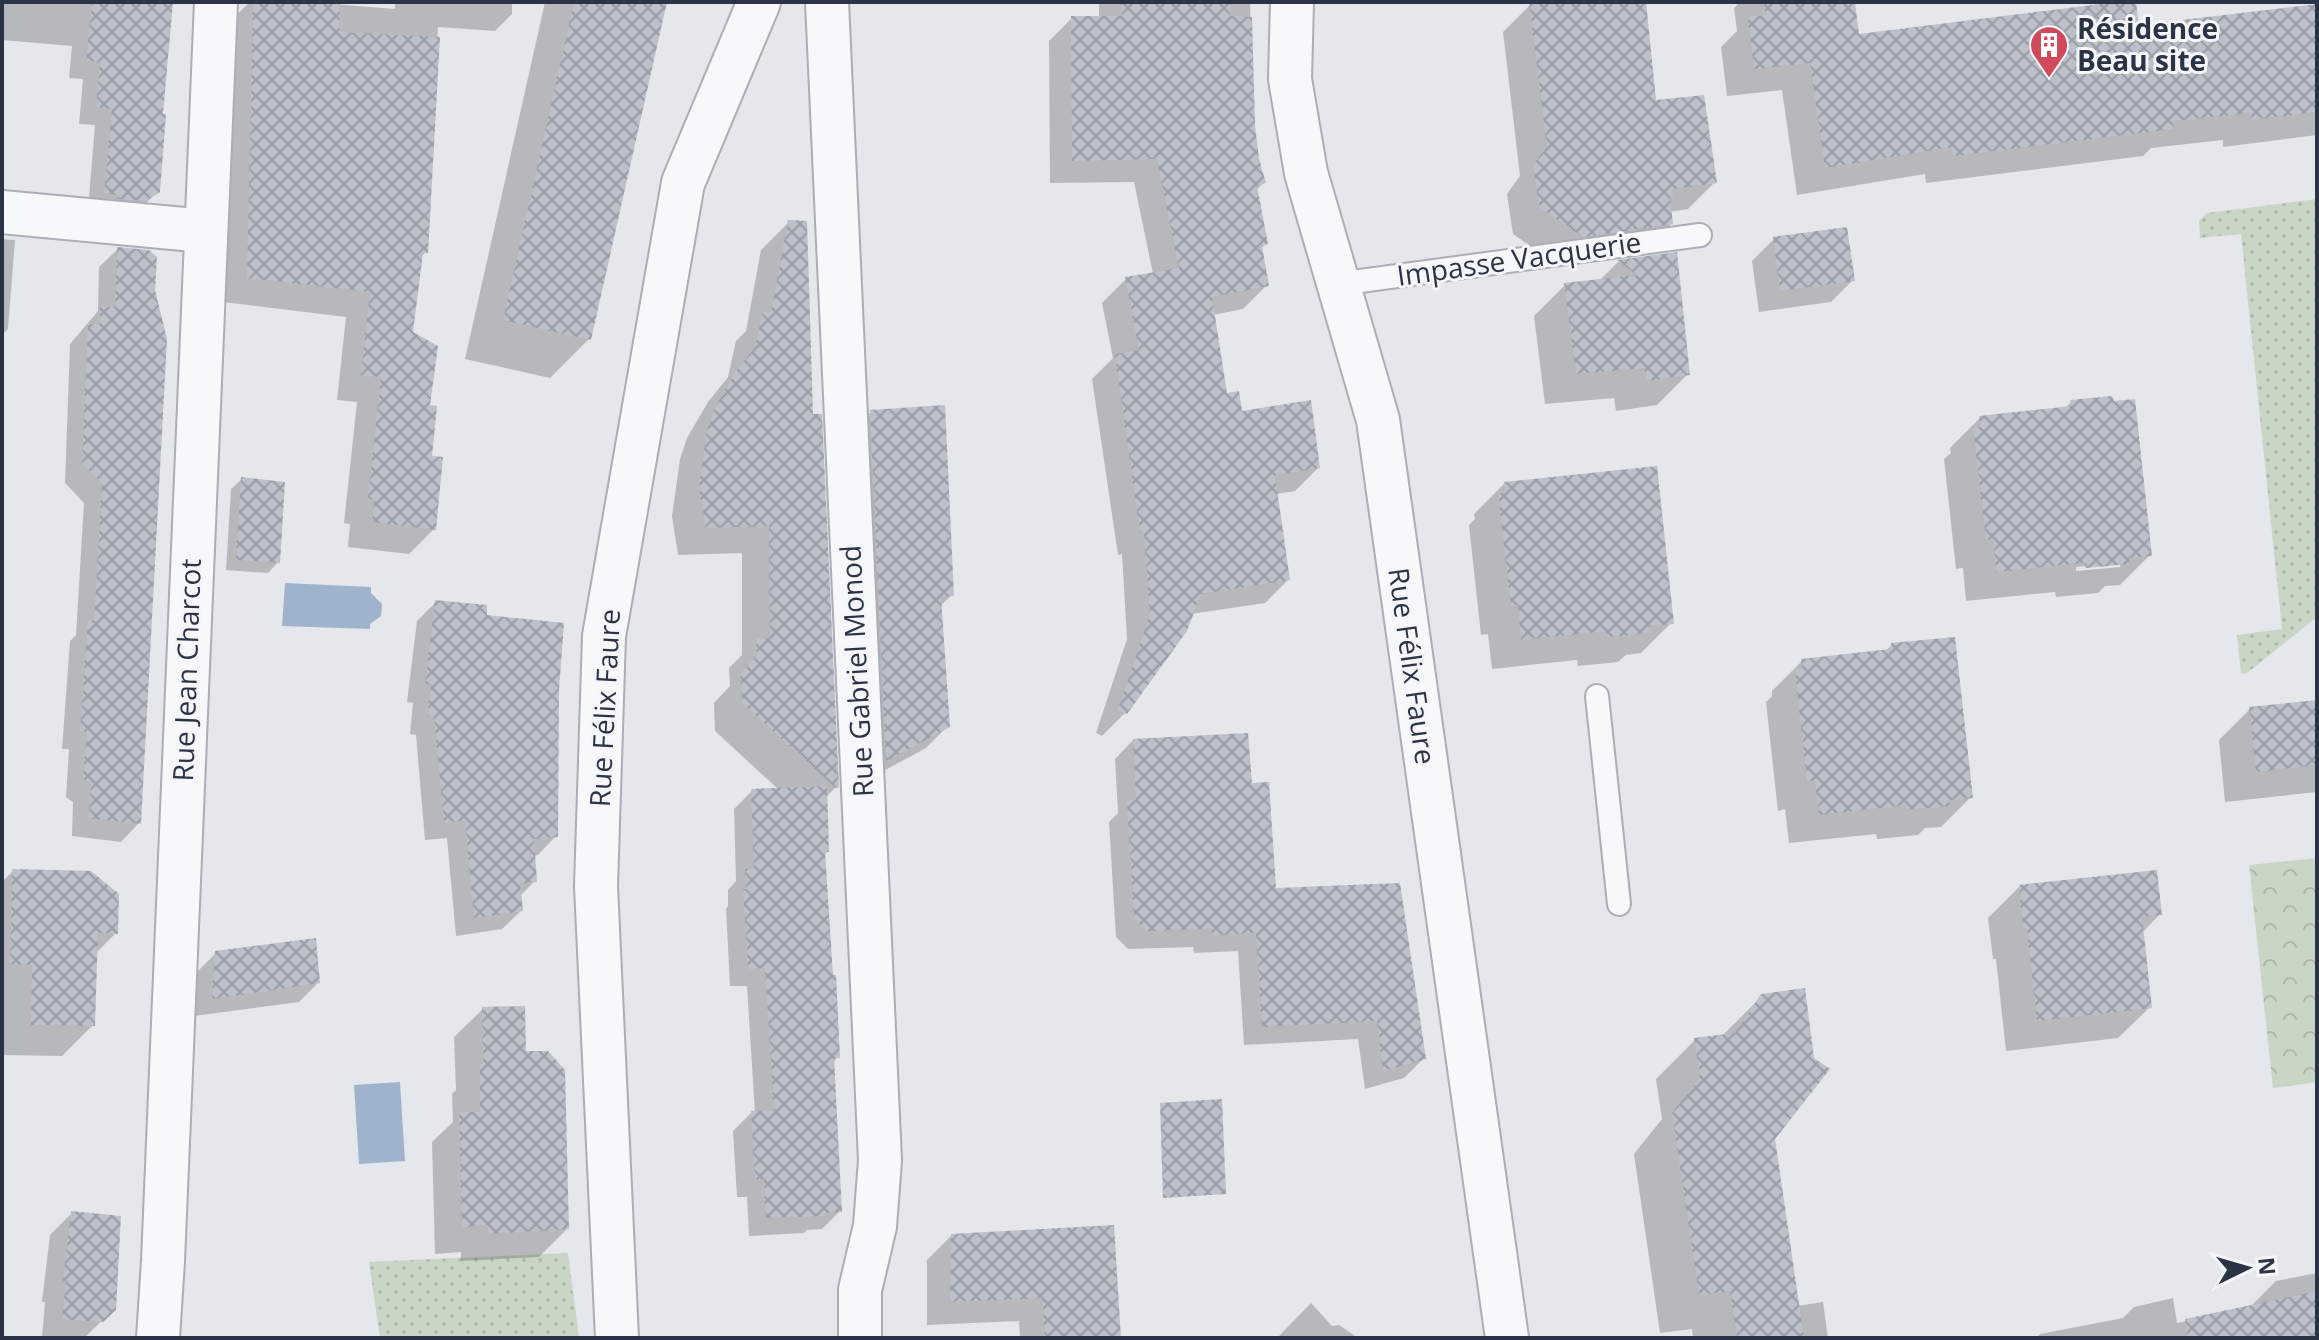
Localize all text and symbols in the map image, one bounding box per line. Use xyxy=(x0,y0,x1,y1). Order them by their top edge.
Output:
place label: Résidence Beau site xyxy=(2077,9,2218,79)
building icon: Résidence Beau site xyxy=(2028,24,2070,79)
street label: Impasse Vacquerie xyxy=(1394,222,1643,294)
street label: Rue Gabriel Monod xyxy=(830,544,882,798)
street label: Rue Jean Charcot xyxy=(163,558,209,782)
street label: Rue Félix Faure xyxy=(1380,565,1446,767)
street label: Rue Félix Faure xyxy=(580,608,628,808)
north arrow xyxy=(2207,1228,2287,1308)
text: N xyxy=(2252,1256,2284,1276)

